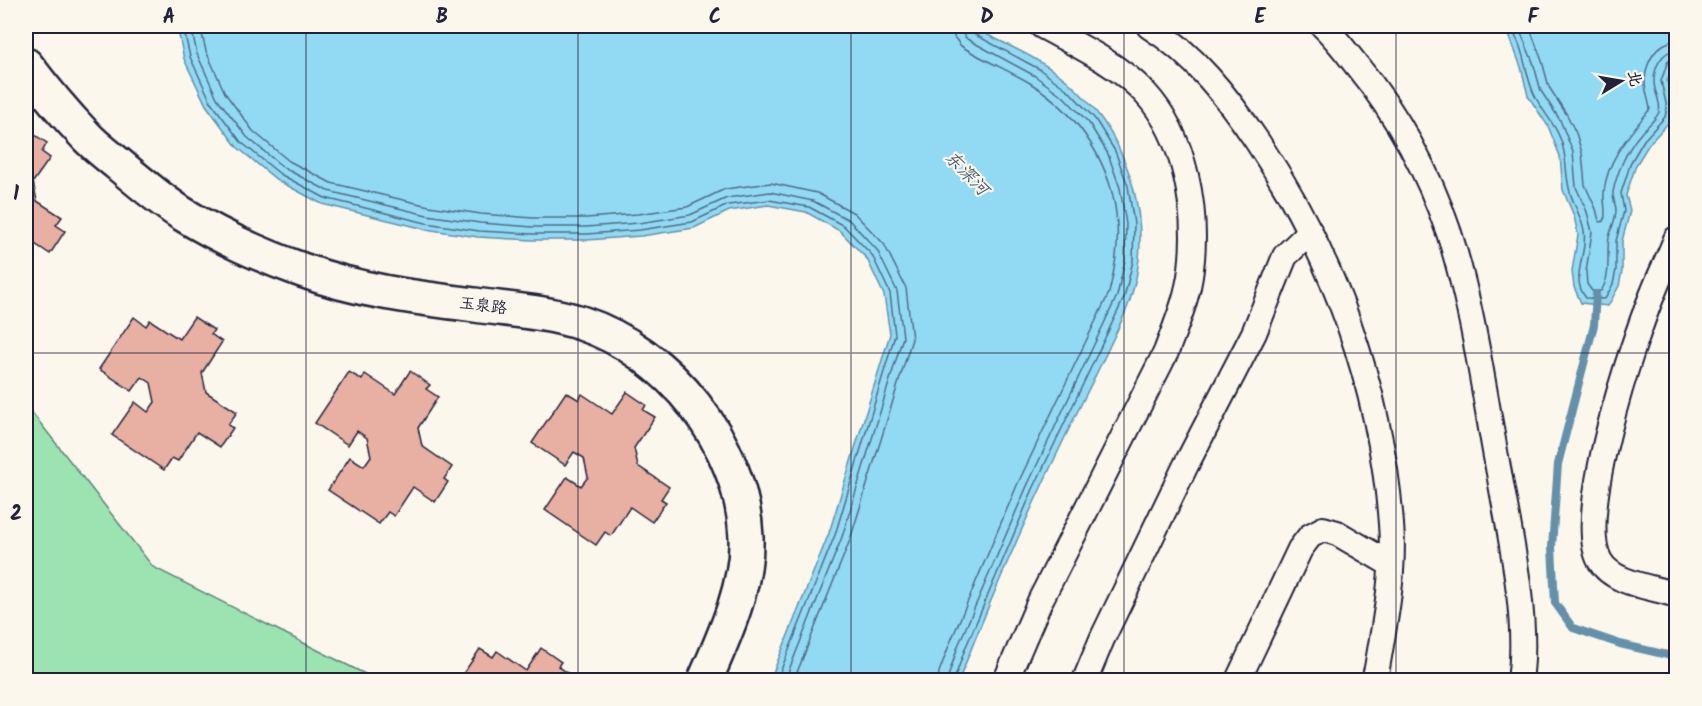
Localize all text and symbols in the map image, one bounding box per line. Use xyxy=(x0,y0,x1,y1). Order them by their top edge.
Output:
text: A xyxy=(163,2,175,34)
text: B xyxy=(436,2,448,34)
text: C xyxy=(709,2,721,34)
text: D xyxy=(980,2,994,34)
text: E xyxy=(1254,2,1266,34)
text: F xyxy=(1528,2,1540,34)
north arrow xyxy=(1591,51,1651,111)
text: 北 xyxy=(1620,68,1648,89)
water label: 东深河 xyxy=(937,145,997,206)
text: 1 xyxy=(13,179,19,211)
street label: 玉泉路 xyxy=(458,291,508,321)
text: 2 xyxy=(10,499,22,531)

